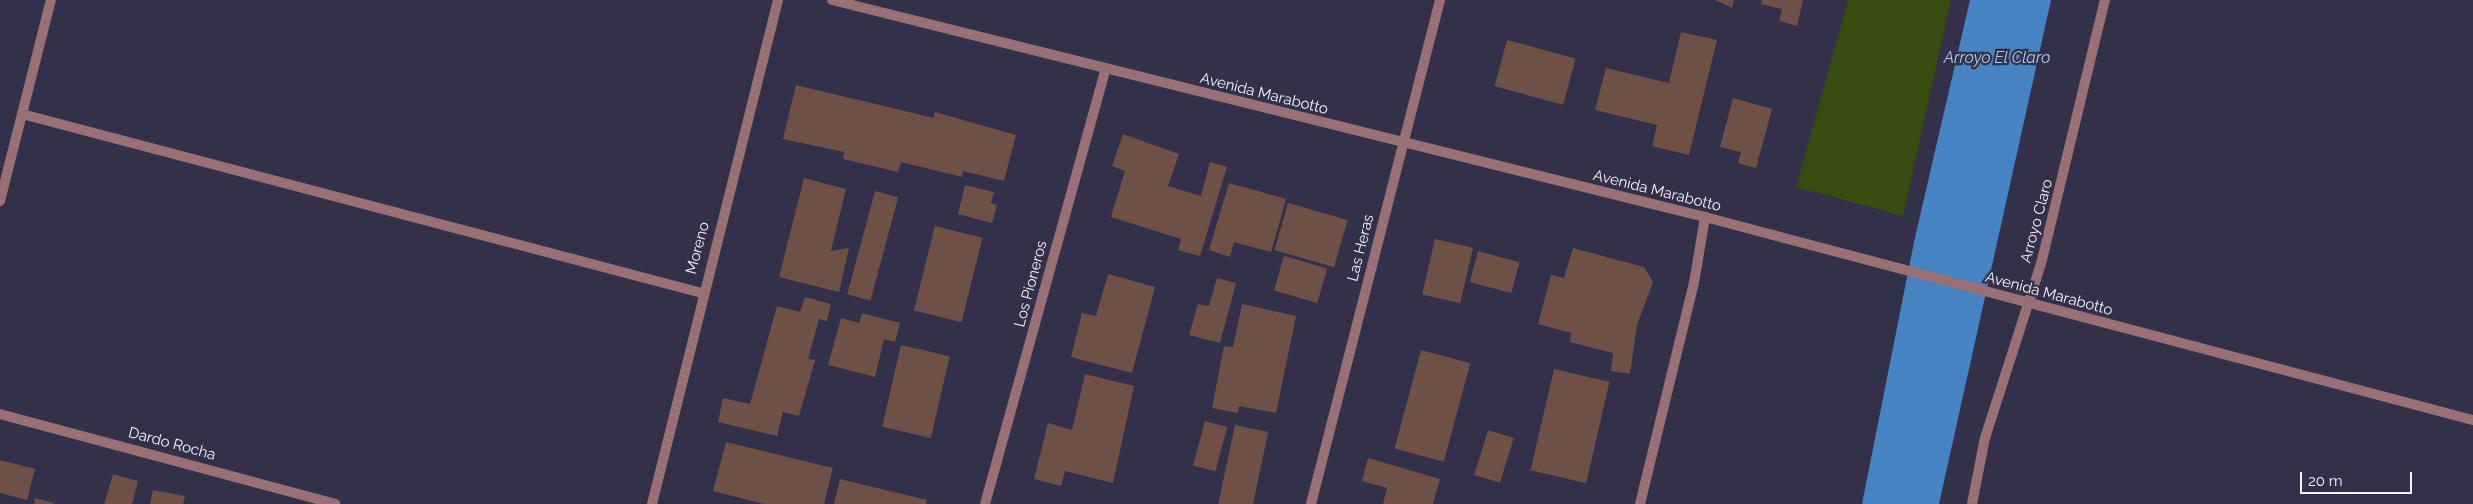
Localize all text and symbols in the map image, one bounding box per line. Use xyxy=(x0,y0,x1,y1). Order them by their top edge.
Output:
water label: Arroyo El Claro xyxy=(1943,48,2051,68)
street label: Avenida Marabotto xyxy=(1198,69,1330,119)
street label: Avenida Marabotto xyxy=(1591,166,1723,216)
street label: Arroyo Claro xyxy=(2017,177,2057,265)
street label: Las Heras xyxy=(1344,213,1378,283)
street label: Moreno xyxy=(682,220,714,276)
street label: Los Pioneros xyxy=(1011,239,1051,329)
street label: Avenida Marabotto xyxy=(1983,268,2115,320)
street label: Dardo Rocha xyxy=(126,424,218,464)
scale bar xyxy=(2303,462,2416,494)
text: 20 m xyxy=(2308,472,2343,490)

